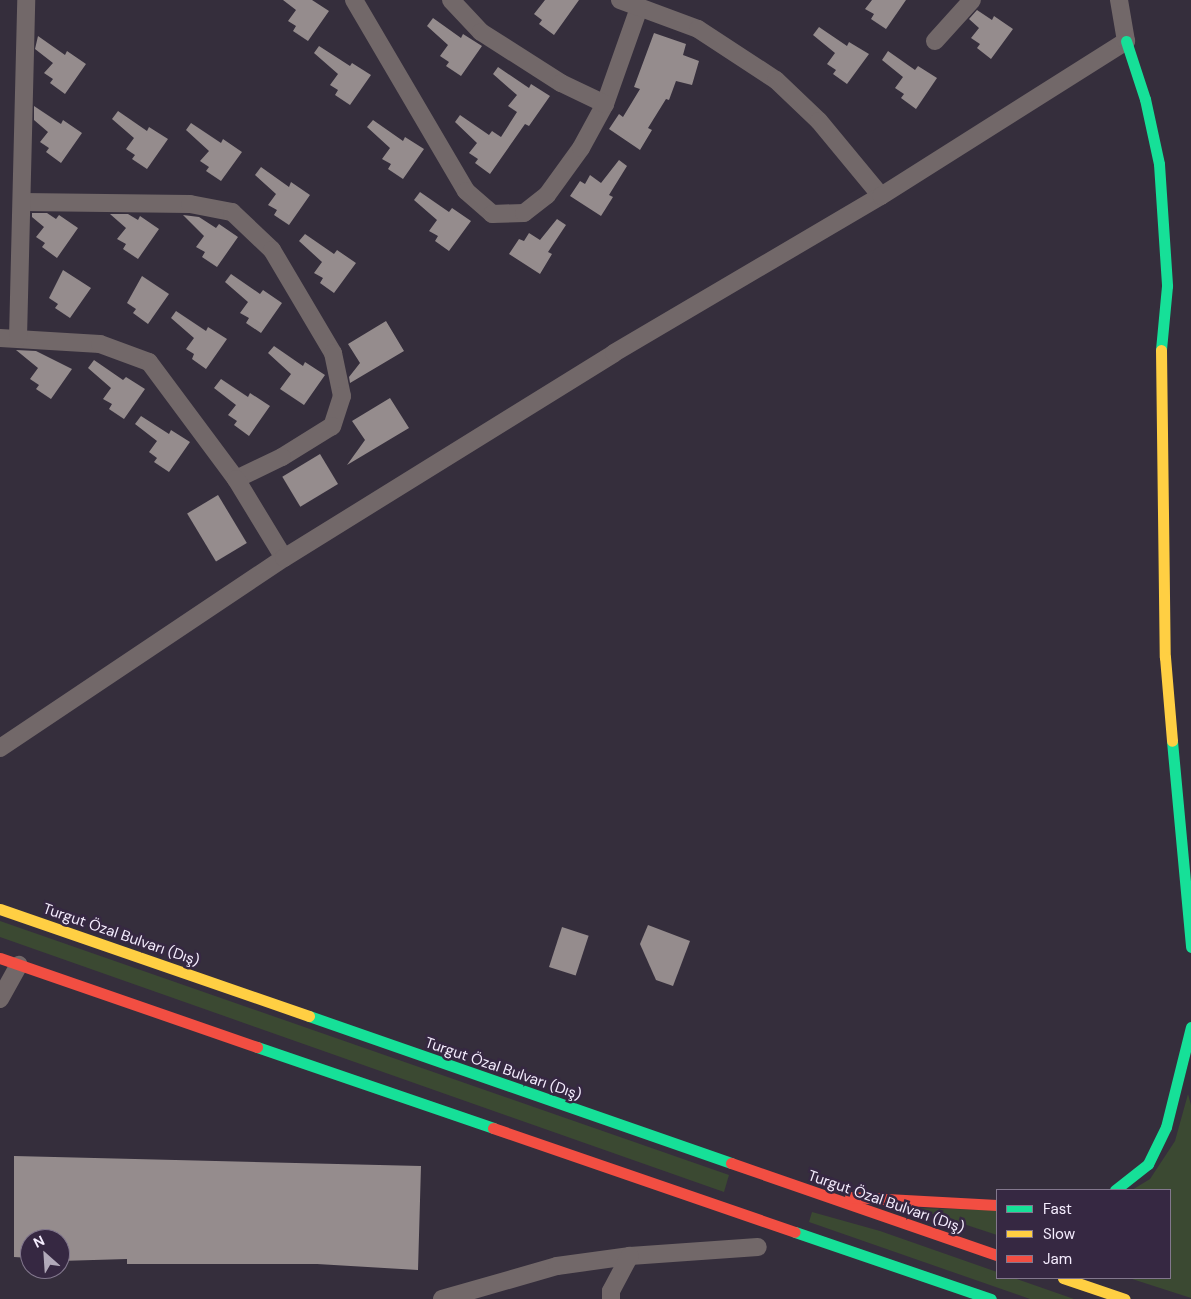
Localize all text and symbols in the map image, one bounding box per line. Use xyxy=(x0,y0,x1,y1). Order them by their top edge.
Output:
street label: Turgut Özal Bulvarı (Dış) xyxy=(40,900,202,970)
street label: Turgut Özal Bulvarı (Dış) xyxy=(422,1034,584,1104)
street label: Turgut Özal Bulvarı (Dış) xyxy=(805,1167,967,1237)
legend xyxy=(996,1189,1171,1279)
text: Fast xyxy=(1043,1199,1072,1219)
text: Slow xyxy=(1043,1224,1075,1244)
north arrow xyxy=(20,1229,70,1279)
text: N xyxy=(30,1231,47,1252)
text: Jam xyxy=(1043,1249,1072,1269)

